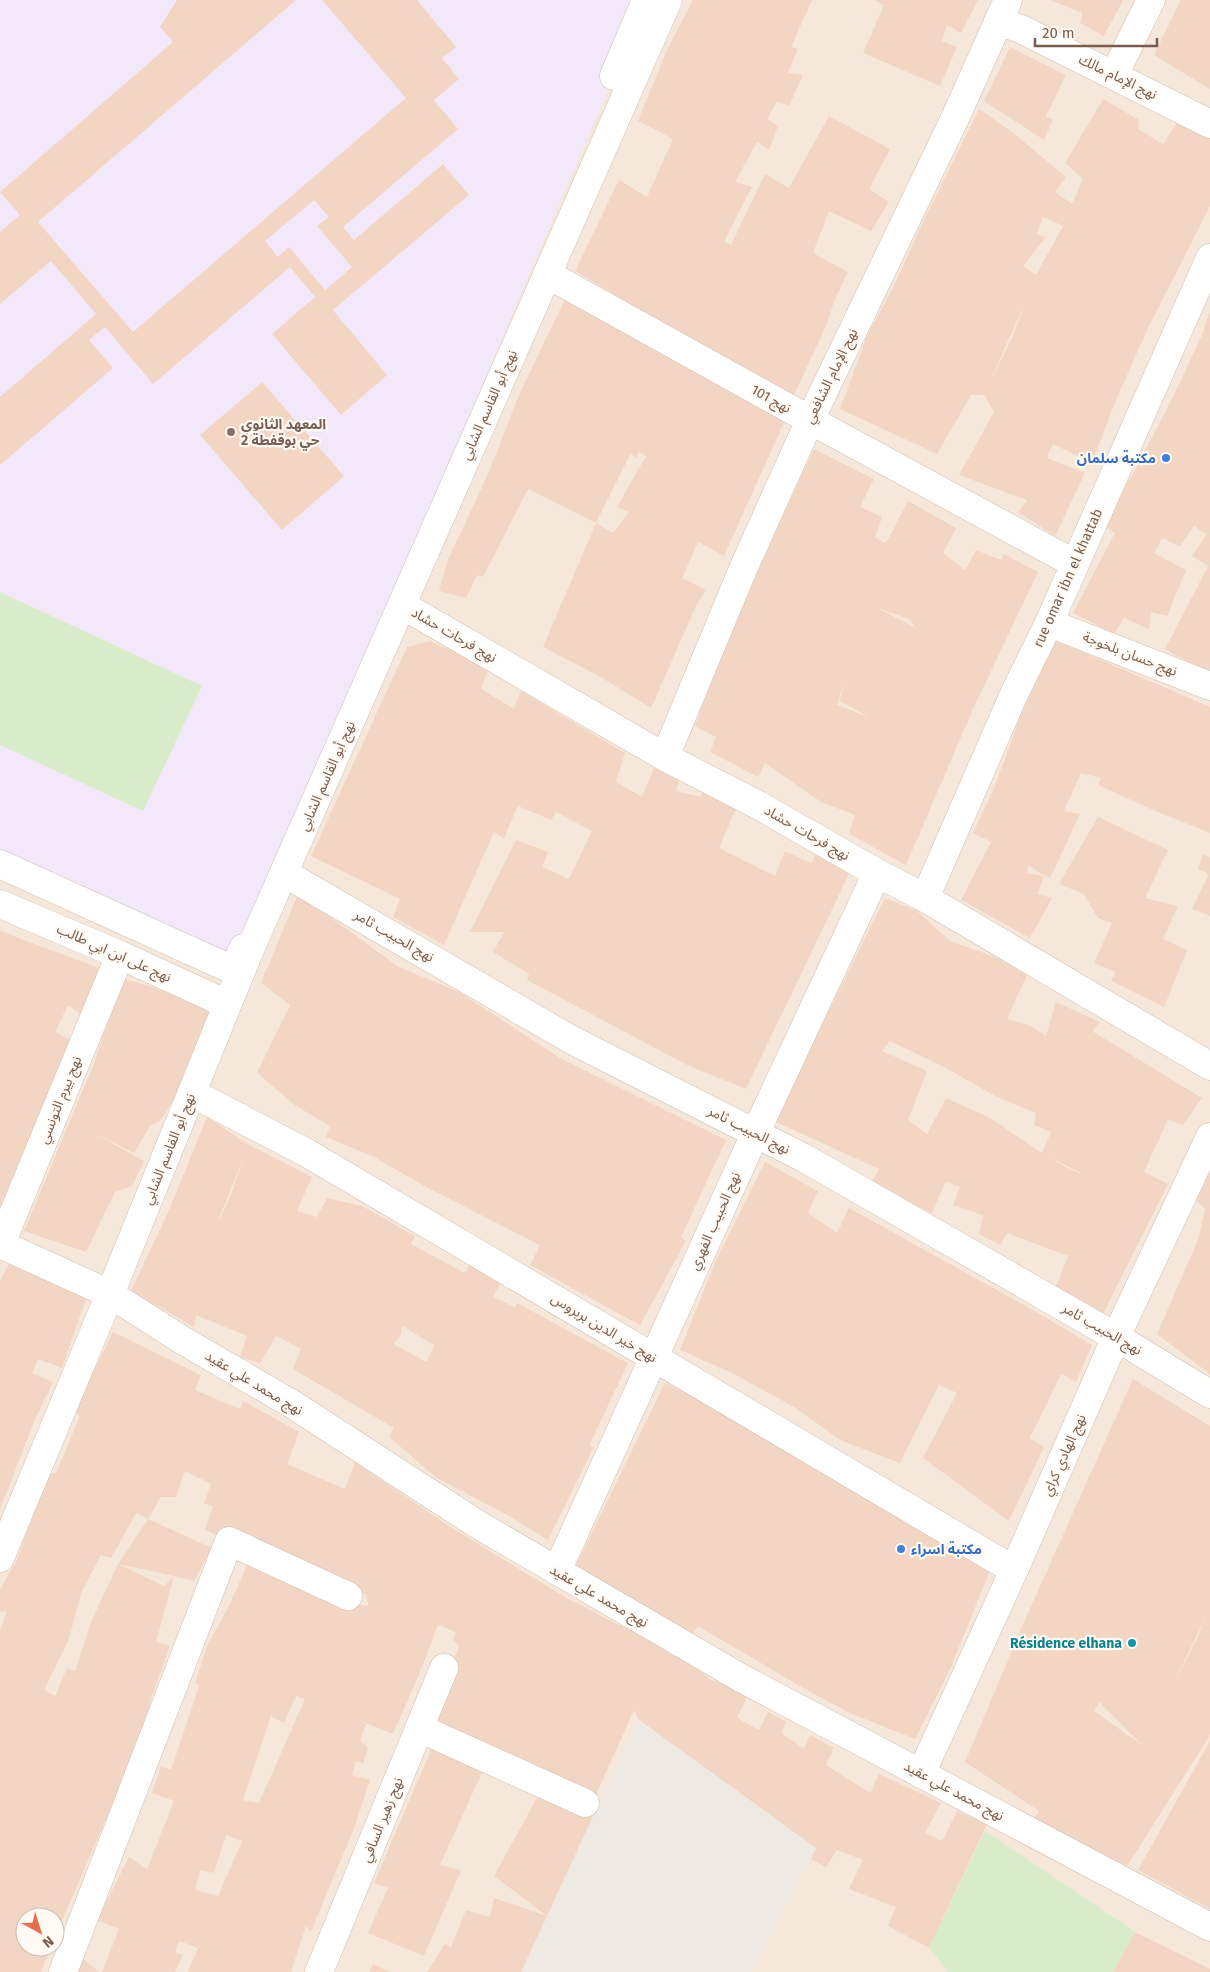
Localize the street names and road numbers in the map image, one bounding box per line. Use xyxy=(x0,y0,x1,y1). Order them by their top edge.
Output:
street label: نهج الإمام مالك xyxy=(1075,51,1160,105)
street label: نهج الإمام الشافعي xyxy=(801,325,864,427)
street label: نهج أبو القاسم الشابي xyxy=(456,347,523,464)
street label: نهج 101 xyxy=(747,381,794,419)
street label: rue omar ibn el khattab xyxy=(1030,506,1106,650)
street label: نهج فرحات حشاد xyxy=(407,604,500,668)
street label: نهج حسان بلخوجة xyxy=(1080,628,1180,682)
street label: نهج أبو القاسم الشابي xyxy=(294,718,361,835)
street label: نهج فرحات حشاد xyxy=(760,802,853,866)
street label: نهج الحبيب ثامر xyxy=(349,906,437,968)
street label: نهج على ابن ابي طالب xyxy=(53,920,174,988)
street label: نهج بيرم التونسي xyxy=(35,1054,87,1147)
street label: نهج أبو القاسم الشابي xyxy=(138,1090,201,1208)
street label: نهج الحبيب ثامر xyxy=(703,1102,793,1160)
street label: نهج الحبيب الفهري xyxy=(686,1169,746,1274)
street label: نهج خير الدين بربروس xyxy=(547,1290,660,1368)
street label: نهج الحبيب ثامر xyxy=(1057,1299,1145,1361)
street label: نهج محمد علي عقيد xyxy=(201,1347,306,1421)
street label: نهج الهادي كراي xyxy=(1038,1411,1092,1499)
street label: نهج محمد علي عقيد xyxy=(546,1561,652,1633)
street label: نهج محمد علي عقيد xyxy=(900,1757,1007,1827)
street label: نهج زهير السافي xyxy=(357,1775,409,1866)

